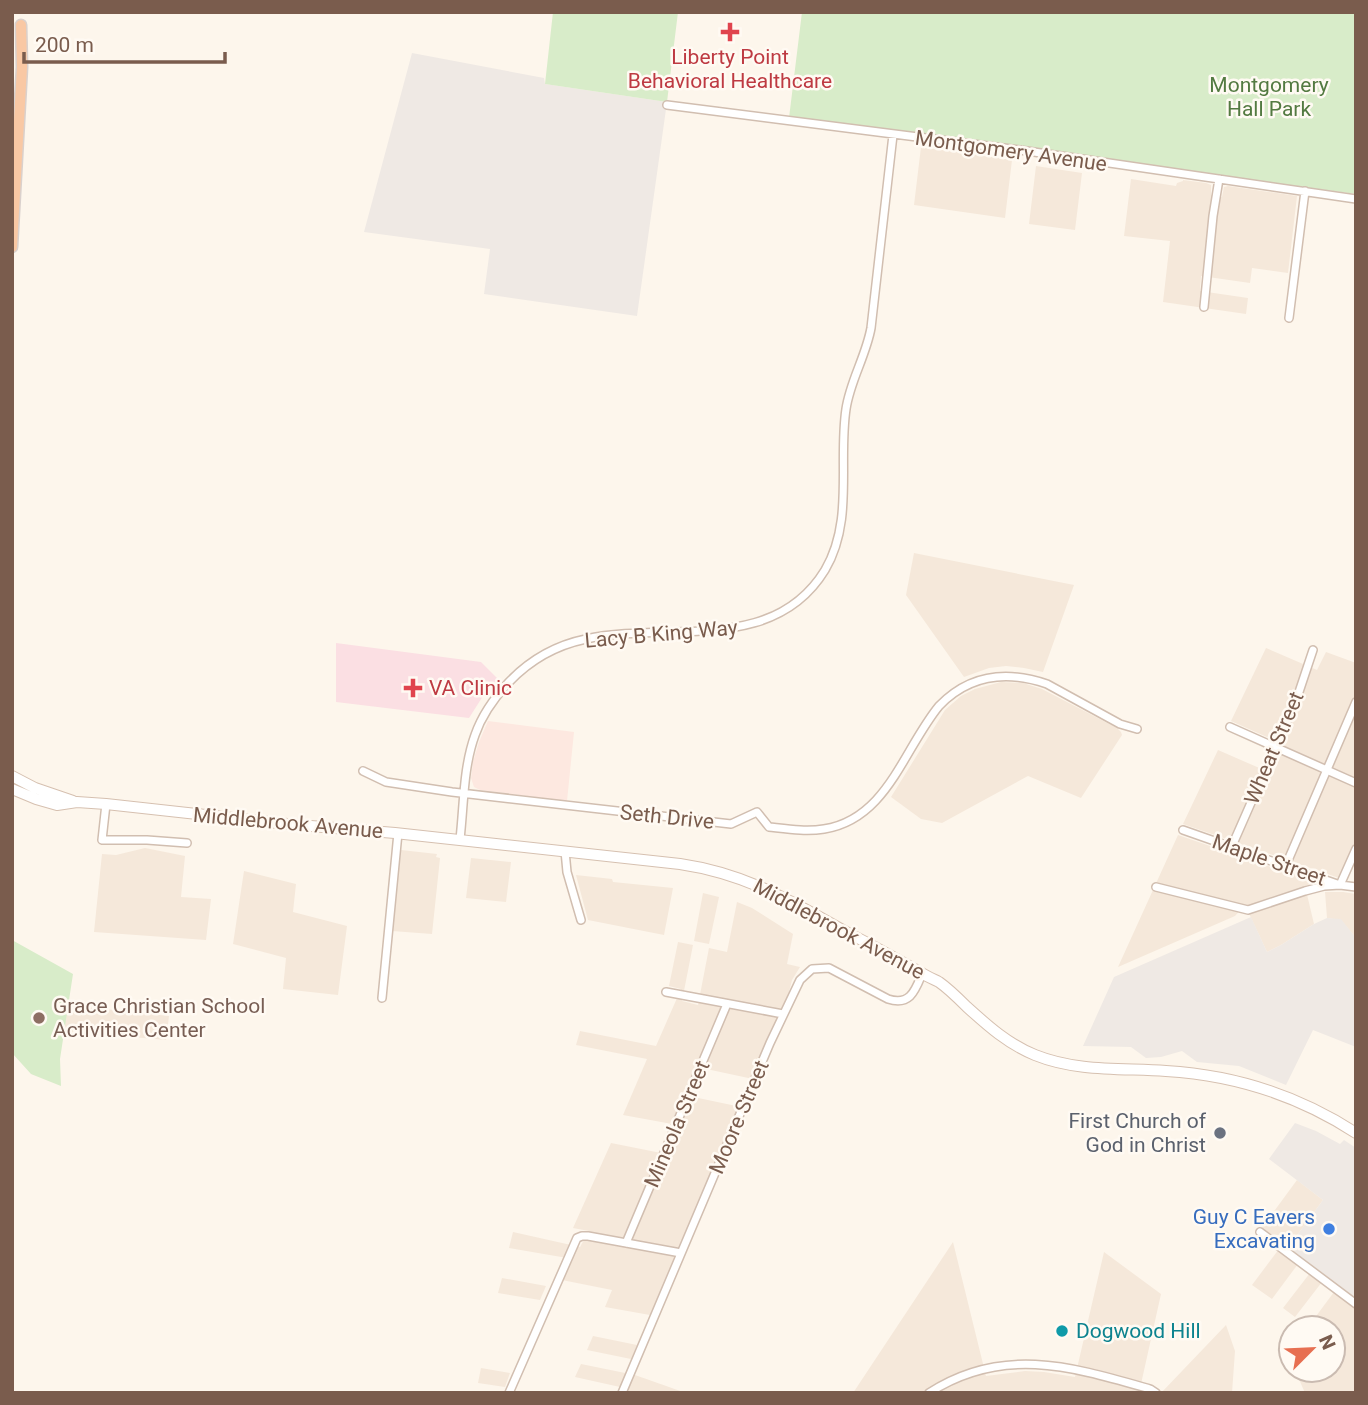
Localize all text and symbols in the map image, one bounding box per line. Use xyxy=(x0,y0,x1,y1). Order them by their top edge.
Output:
scale bar xyxy=(24,21,226,65)
marker: Liberty Point Behavioral Healthcare xyxy=(720,22,740,42)
text: 200 m xyxy=(35,33,94,57)
place label: Liberty Point Behavioral Healthcare xyxy=(628,45,832,93)
park label: Montgomery Hall Park xyxy=(1209,73,1329,121)
street label: Montgomery Avenue xyxy=(914,126,1108,176)
street label: Lacy B King Way xyxy=(583,615,739,653)
place label: VA Clinic xyxy=(429,676,512,700)
marker: VA Clinic xyxy=(403,678,423,698)
street label: Wheat Street xyxy=(1239,688,1309,808)
street label: Seth Drive xyxy=(619,800,715,834)
street label: Middlebrook Avenue xyxy=(192,803,384,843)
street label: Maple Street xyxy=(1209,829,1329,891)
street label: Middlebrook Avenue xyxy=(749,874,929,984)
place label: Grace Christian School Activities Center xyxy=(53,994,265,1042)
marker: Grace Christian School Activities Center xyxy=(31,1010,47,1026)
street label: Mineola Street xyxy=(640,1057,715,1191)
street label: Moore Street xyxy=(704,1057,774,1177)
place label: First Church of God in Christ xyxy=(1068,1109,1207,1157)
marker: First Church of God in Christ xyxy=(1212,1125,1228,1141)
place label: Guy C Eavers Excavating xyxy=(1193,1205,1315,1253)
marker: Guy C Eavers Excavating xyxy=(1321,1221,1337,1237)
north arrow xyxy=(1277,1314,1347,1384)
place label: Dogwood Hill xyxy=(1076,1319,1201,1343)
marker: Dogwood Hill xyxy=(1054,1323,1070,1339)
text: N xyxy=(1314,1331,1340,1353)

